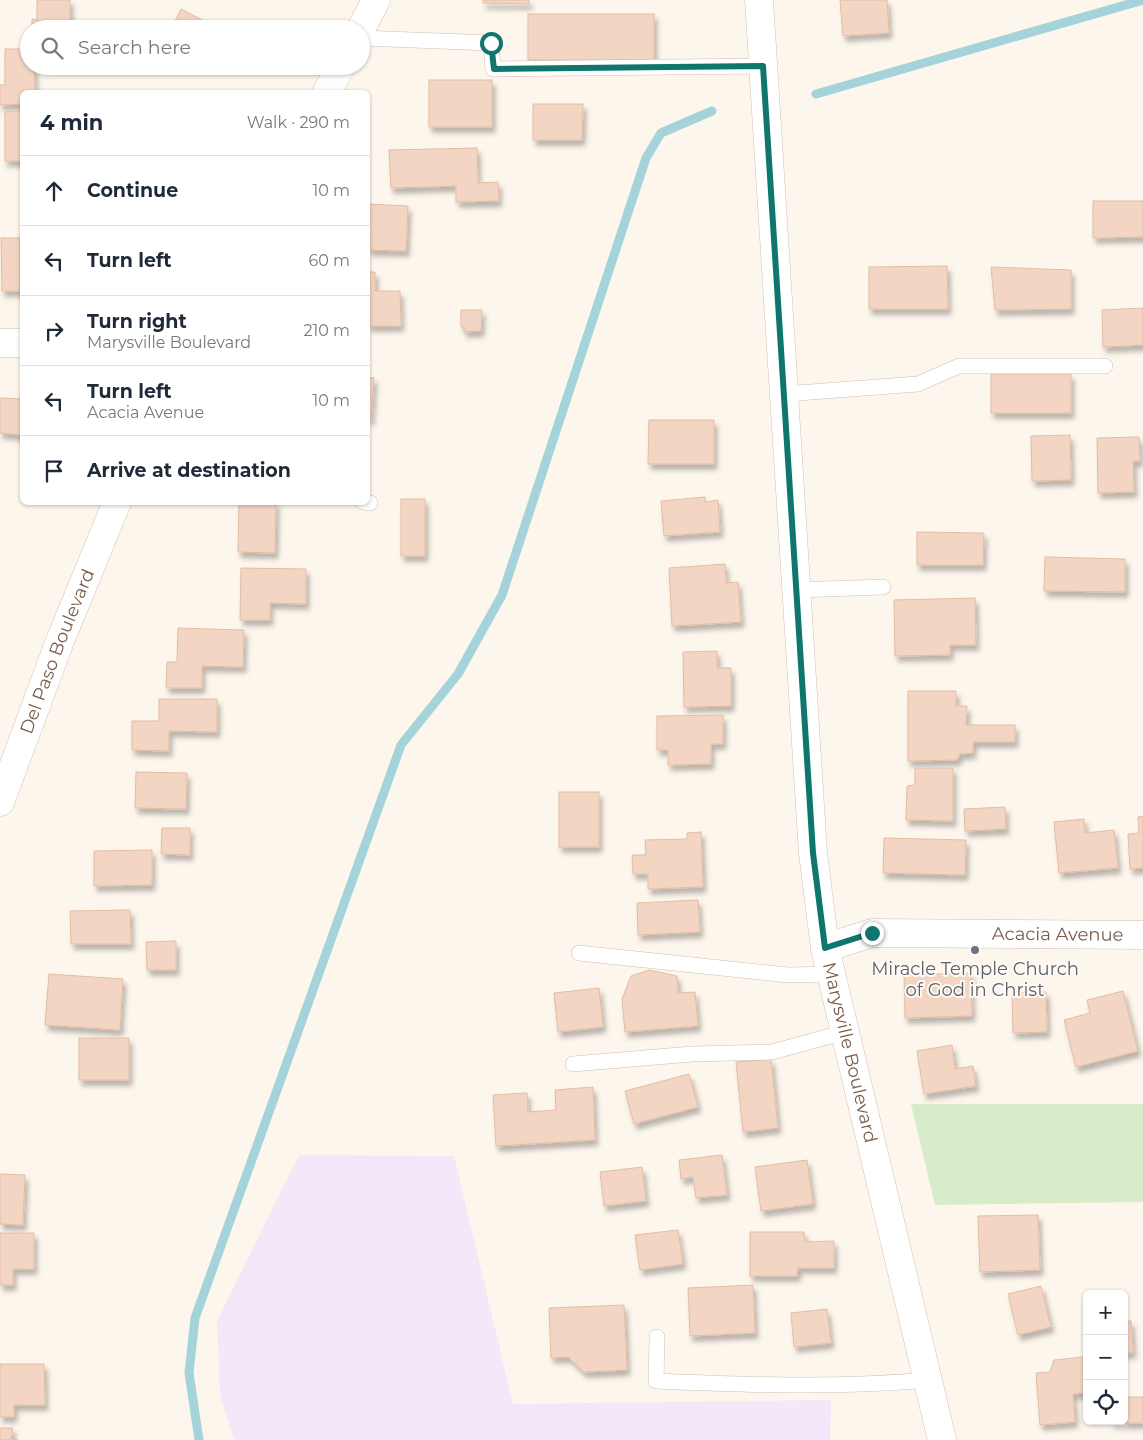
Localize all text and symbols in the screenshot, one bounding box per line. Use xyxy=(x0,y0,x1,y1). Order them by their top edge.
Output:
search box xyxy=(20,20,370,75)
route start xyxy=(480,32,503,55)
icon: search xyxy=(38,34,66,62)
text: Search here xyxy=(78,36,191,59)
text: 4 min xyxy=(40,110,103,135)
text: Walk · 290 m xyxy=(247,113,350,132)
icon: ahead xyxy=(40,177,68,205)
text: Continue xyxy=(87,179,178,202)
text: 10 m xyxy=(312,181,350,200)
icon: left xyxy=(40,247,68,275)
text: Turn left xyxy=(87,249,172,272)
text: 60 m xyxy=(308,251,350,270)
text: Turn right xyxy=(87,310,187,333)
icon: right xyxy=(40,317,68,345)
text: 210 m xyxy=(303,321,350,340)
text: Marysville Boulevard xyxy=(87,333,251,352)
text: Turn left xyxy=(87,380,172,403)
icon: left xyxy=(40,387,68,415)
text: 10 m xyxy=(312,391,350,410)
text: Acacia Avenue xyxy=(87,403,204,422)
icon: arrive xyxy=(40,457,68,485)
text: Arrive at destination xyxy=(87,459,291,482)
street label: Del Paso Boulevard xyxy=(15,566,99,737)
route end xyxy=(861,922,884,945)
street label: Acacia Avenue xyxy=(992,923,1124,946)
marker: Miracle Temple Church of God in Christ xyxy=(969,944,981,956)
place label: Miracle Temple Church of God in Christ xyxy=(871,958,1079,1001)
street label: Marysville Boulevard xyxy=(818,960,882,1145)
map controls xyxy=(1083,1290,1128,1425)
button: + xyxy=(1083,1290,1128,1335)
button: − xyxy=(1083,1335,1128,1380)
button: locate xyxy=(1083,1380,1128,1425)

